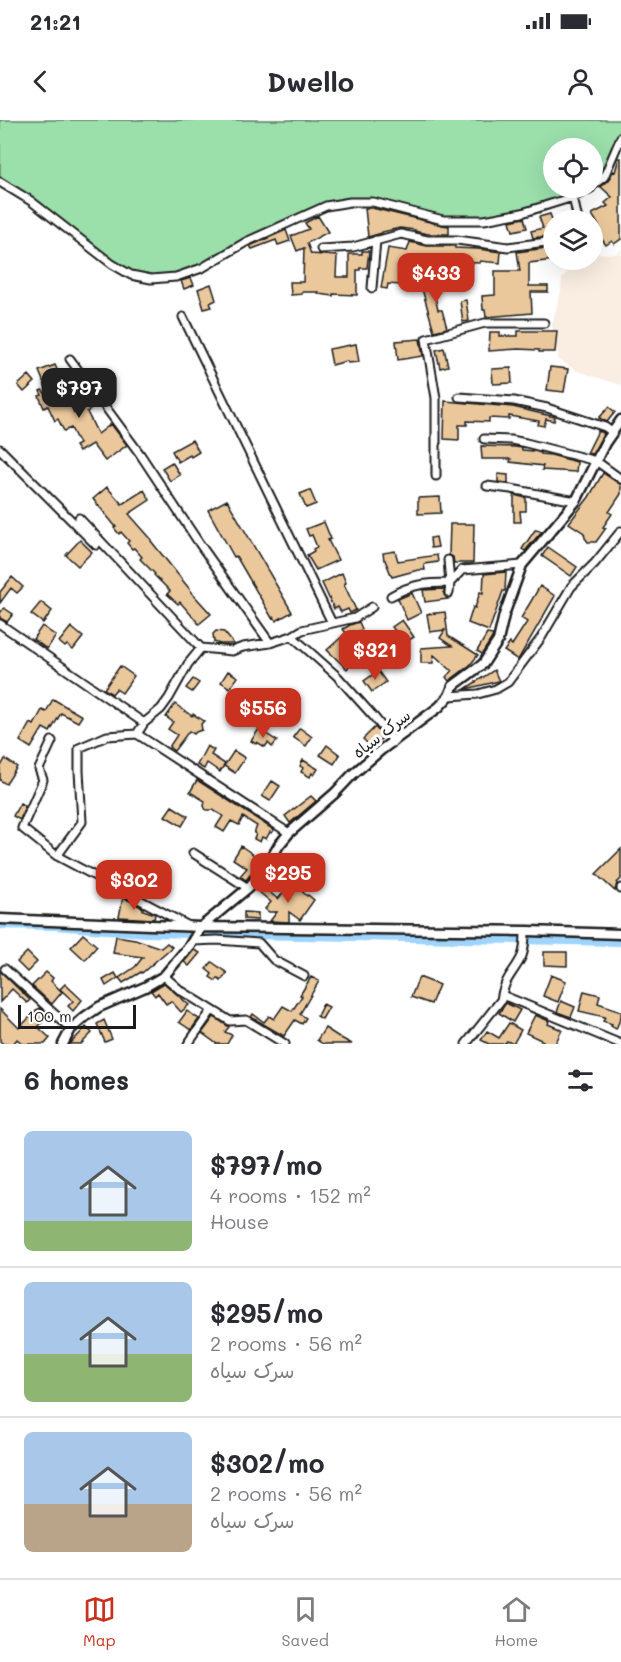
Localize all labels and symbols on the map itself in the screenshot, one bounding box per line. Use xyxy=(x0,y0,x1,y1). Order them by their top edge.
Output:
pin: $433 xyxy=(400,253,472,304)
pin: $797 xyxy=(43,368,115,419)
pin: $321 xyxy=(339,630,411,681)
pin: $556 xyxy=(227,688,299,739)
street label: سرک سیاه xyxy=(348,704,414,762)
pin: $295 xyxy=(252,853,324,904)
pin: $302 xyxy=(98,860,170,911)
scale bar xyxy=(18,1002,136,1030)

